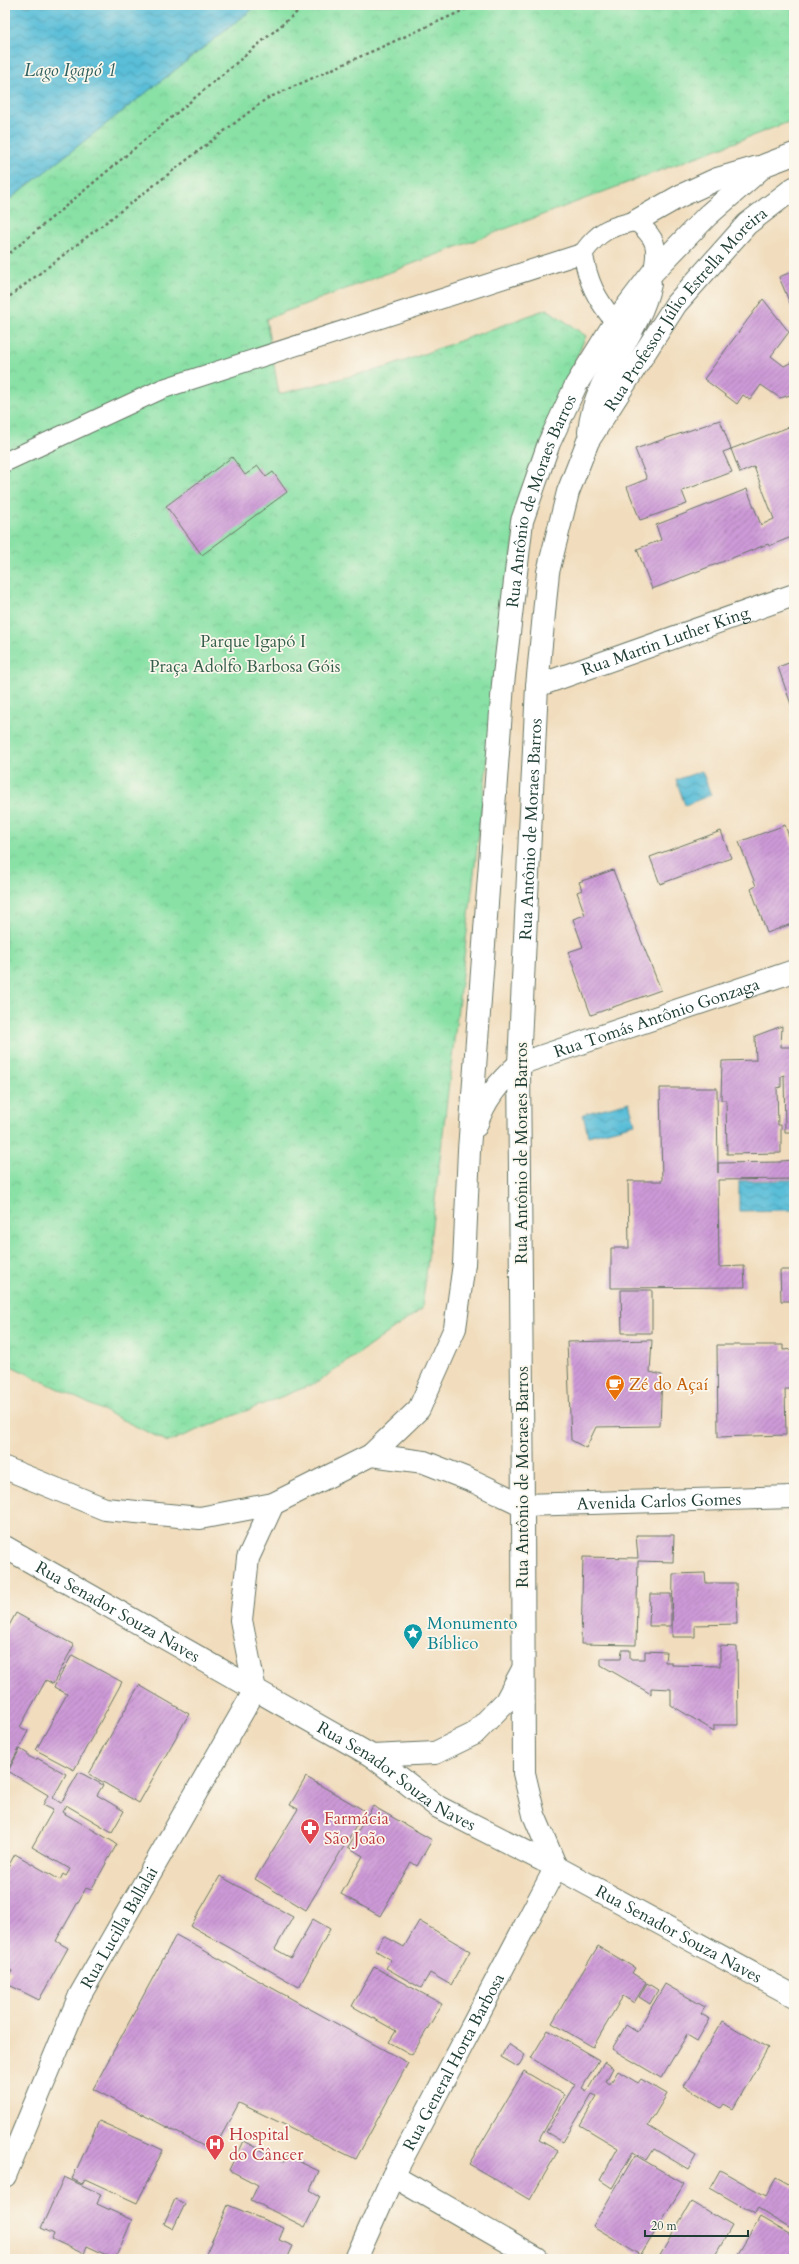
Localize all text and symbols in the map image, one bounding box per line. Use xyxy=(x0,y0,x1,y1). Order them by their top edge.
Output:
water label: Lago Igapó 1 xyxy=(24,58,116,83)
street label: Rua Professor Júlio Estrella Moreira xyxy=(599,201,772,416)
street label: Rua Antônio de Moraes Barros xyxy=(500,390,582,609)
street label: Rua Martin Luther King xyxy=(578,600,753,681)
park label: Parque Igapó I xyxy=(200,630,306,653)
park label: Praça Adolfo Barbosa Góis xyxy=(150,655,341,678)
street label: Rua Antônio de Moraes Barros xyxy=(513,718,547,941)
street label: Rua Tomás Antônio Gonzaga xyxy=(551,972,763,1063)
street label: Rua Antônio de Moraes Barros xyxy=(510,1042,533,1264)
street label: Rua Antônio de Moraes Barros xyxy=(511,1366,534,1588)
cafe icon: Zé do Açaí xyxy=(604,1373,626,1401)
place label: Zé do Açaí xyxy=(629,1373,708,1396)
street label: Avenida Carlos Gomes xyxy=(576,1487,742,1515)
street label: Rua Senador Souza Naves xyxy=(31,1555,205,1667)
place label: Monumento Bíblico xyxy=(427,1612,518,1655)
place icon: Monumento Bíblico xyxy=(402,1622,424,1650)
street label: Rua Senador Souza Naves xyxy=(313,1716,480,1836)
place label: Farmácia São João xyxy=(324,1807,389,1850)
pharmacy icon: Farmácia São João xyxy=(299,1817,321,1845)
street label: Rua Lucilla Ballalai xyxy=(75,1862,163,1993)
street label: Rua Senador Souza Naves xyxy=(592,1879,766,1988)
street label: Rua General Horta Barbosa xyxy=(397,1968,510,2155)
place label: Hospital do Câncer xyxy=(229,2123,304,2166)
hospital icon: Hospital do Câncer xyxy=(204,2133,226,2161)
scale bar xyxy=(645,2212,748,2238)
text: 20 m xyxy=(651,2218,678,2234)

